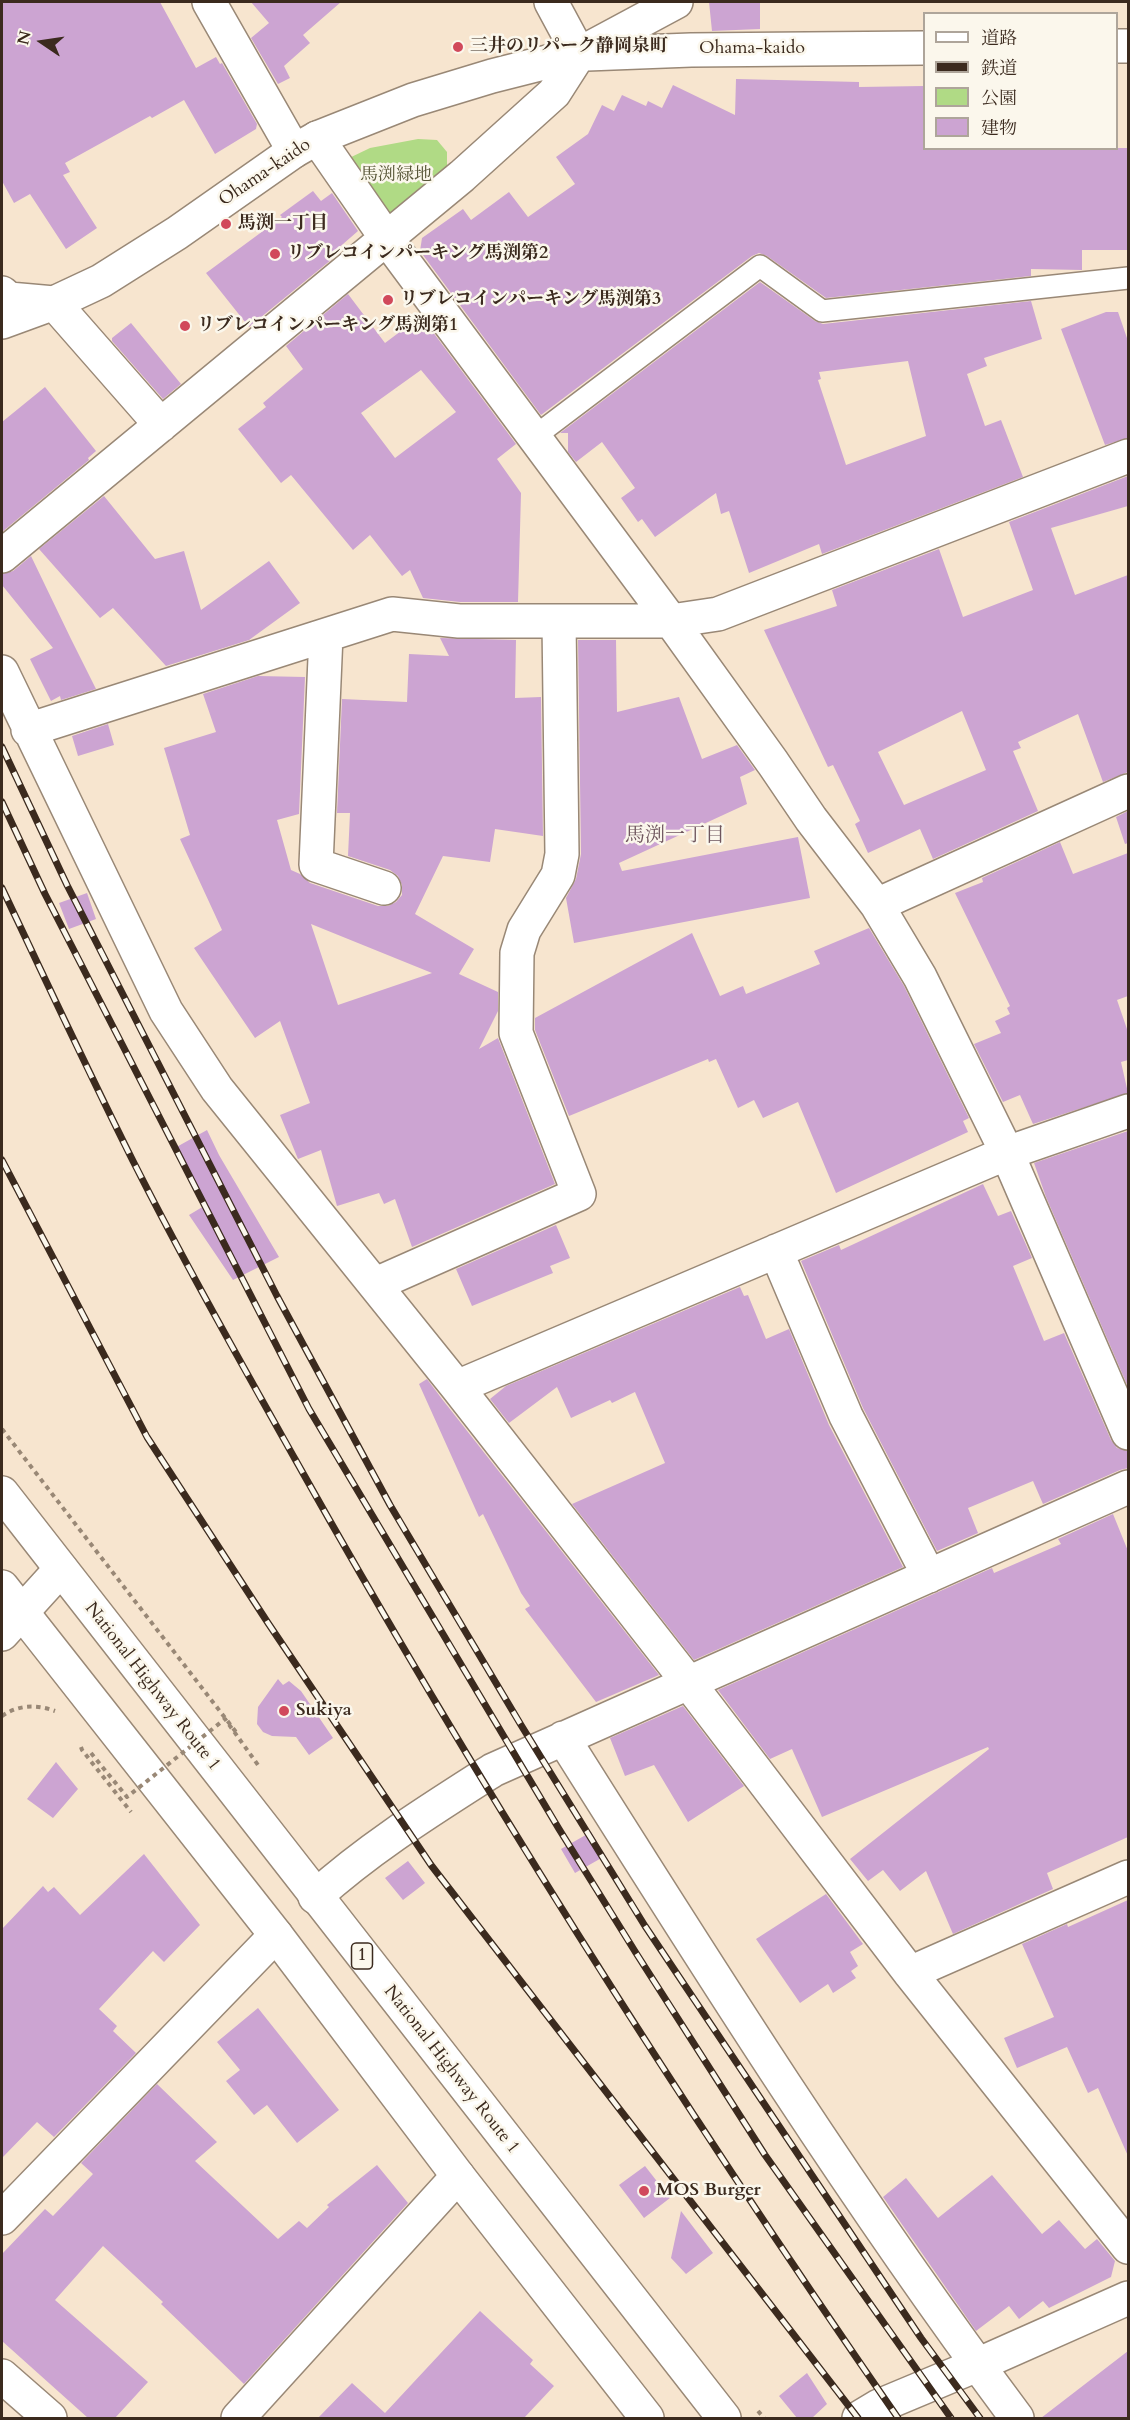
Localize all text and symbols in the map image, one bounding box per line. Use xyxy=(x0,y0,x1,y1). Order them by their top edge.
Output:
north arrow xyxy=(12,12,72,72)
legend xyxy=(923,12,1118,150)
text: 道路 xyxy=(981,26,1017,51)
text: N xyxy=(12,29,37,47)
place label: 三井のリパーク静岡泉町 xyxy=(470,36,668,58)
street label: Ohama-kaido xyxy=(699,38,805,60)
marker: 三井のリパーク静岡泉町 xyxy=(451,40,465,54)
text: 鉄道 xyxy=(981,56,1017,81)
text: 公園 xyxy=(981,86,1017,111)
text: 建物 xyxy=(981,116,1017,141)
street label: Ohama-kaido xyxy=(215,134,315,212)
park label: 馬渕緑地 xyxy=(360,165,432,187)
place label: 馬渕一丁目 xyxy=(238,213,328,235)
marker: 馬渕一丁目 xyxy=(219,217,233,231)
place label: リブレコインパーキング馬渕第2 xyxy=(287,243,548,265)
marker: リブレコインパーキング馬渕第2 xyxy=(268,247,282,261)
place label: リブレコインパーキング馬渕第3 xyxy=(400,289,661,311)
marker: リブレコインパーキング馬渕第3 xyxy=(381,293,395,307)
place label: リブレコインパーキング馬渕第1 xyxy=(197,315,458,337)
marker: リブレコインパーキング馬渕第1 xyxy=(178,319,192,333)
district label: 馬渕一丁目 xyxy=(625,824,725,848)
street label: National Highway Route 1 xyxy=(80,1599,224,1775)
place label: Sukiya xyxy=(296,1700,352,1722)
marker: Sukiya xyxy=(277,1704,291,1718)
road number: 1 xyxy=(352,1943,372,1969)
street label: National Highway Route 1 xyxy=(379,1982,523,2158)
place label: MOS Burger xyxy=(656,2180,761,2202)
marker: MOS Burger xyxy=(637,2184,651,2198)

